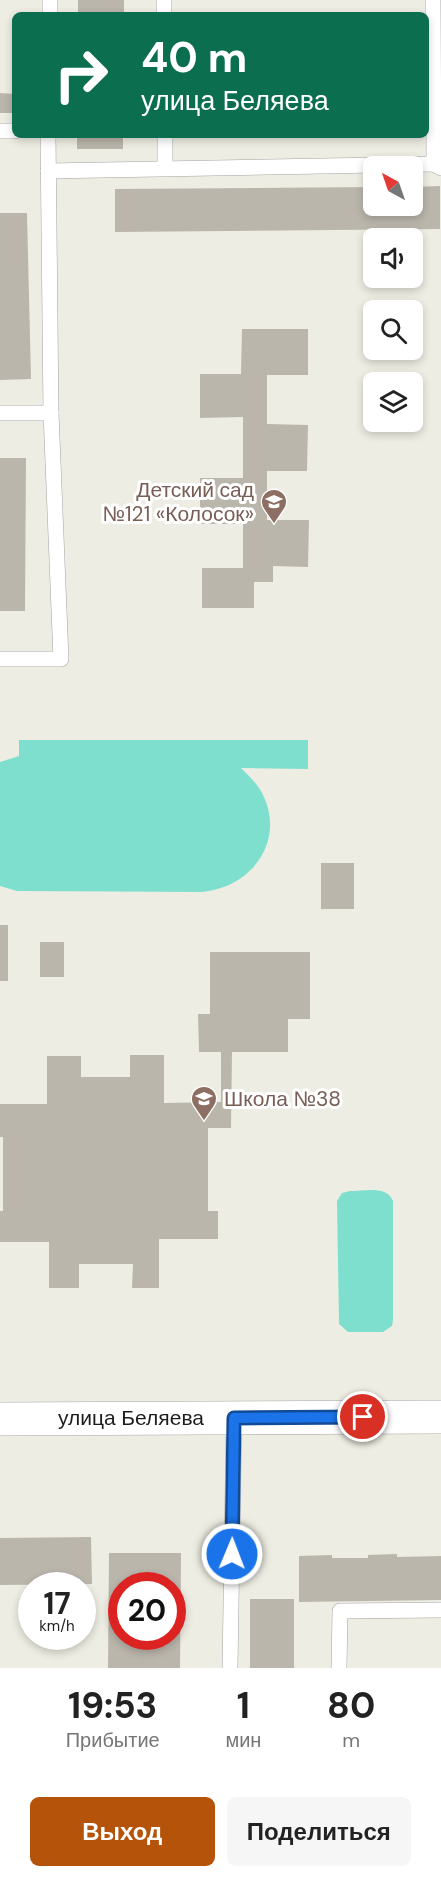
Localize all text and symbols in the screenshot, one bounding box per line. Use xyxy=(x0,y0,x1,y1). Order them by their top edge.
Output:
text: 40 m xyxy=(141,30,247,85)
icon: right xyxy=(42,36,120,114)
text: улица Беляева xyxy=(141,83,329,118)
north arrow xyxy=(363,156,423,216)
map controls xyxy=(363,156,423,432)
button: sound xyxy=(363,228,423,288)
button: search xyxy=(363,300,423,360)
button: layers xyxy=(363,372,423,432)
place label: Детский сад №121 «Колосок» xyxy=(102,476,254,528)
school or university icon: Детский сад №121 «Колосок» xyxy=(259,487,289,525)
school or university icon: Школа №38 xyxy=(189,1084,219,1122)
place label: Школа №38 xyxy=(224,1085,341,1113)
pin xyxy=(337,1391,388,1442)
icon: arrive xyxy=(346,1400,379,1433)
street label: улица Беляева xyxy=(58,1404,204,1432)
position arrow xyxy=(200,1522,264,1586)
speed limit sign: 20 xyxy=(108,1572,186,1650)
text: 17 xyxy=(43,1584,71,1623)
text: km/h xyxy=(39,1616,75,1636)
text: 19:53 xyxy=(68,1682,157,1729)
text: 1 xyxy=(237,1682,250,1729)
text: 80 xyxy=(327,1682,375,1729)
text: Прибытие xyxy=(66,1727,160,1753)
text: мин xyxy=(225,1727,261,1753)
text: m xyxy=(342,1727,360,1753)
button: Выход xyxy=(30,1797,215,1866)
button: Поделиться xyxy=(227,1797,411,1866)

